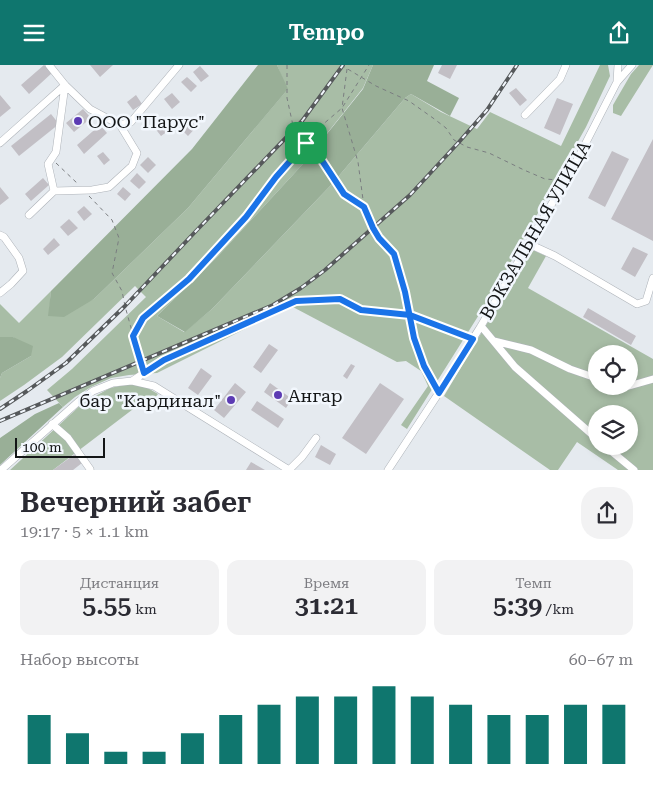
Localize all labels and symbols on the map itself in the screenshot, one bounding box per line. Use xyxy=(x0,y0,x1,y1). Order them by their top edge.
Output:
place label: ООО "Парус" xyxy=(88,111,205,132)
marker: ООО "Парус" xyxy=(72,115,84,127)
pin xyxy=(285,122,327,164)
street label: ВОКЗАЛЬНАЯ УЛИЦА xyxy=(475,137,595,323)
place label: Ангар xyxy=(288,385,343,406)
marker: Ангар xyxy=(272,389,284,401)
place label: бар "Кардинал" xyxy=(80,390,221,411)
marker: бар "Кардинал" xyxy=(225,394,237,406)
scale bar xyxy=(15,435,105,458)

